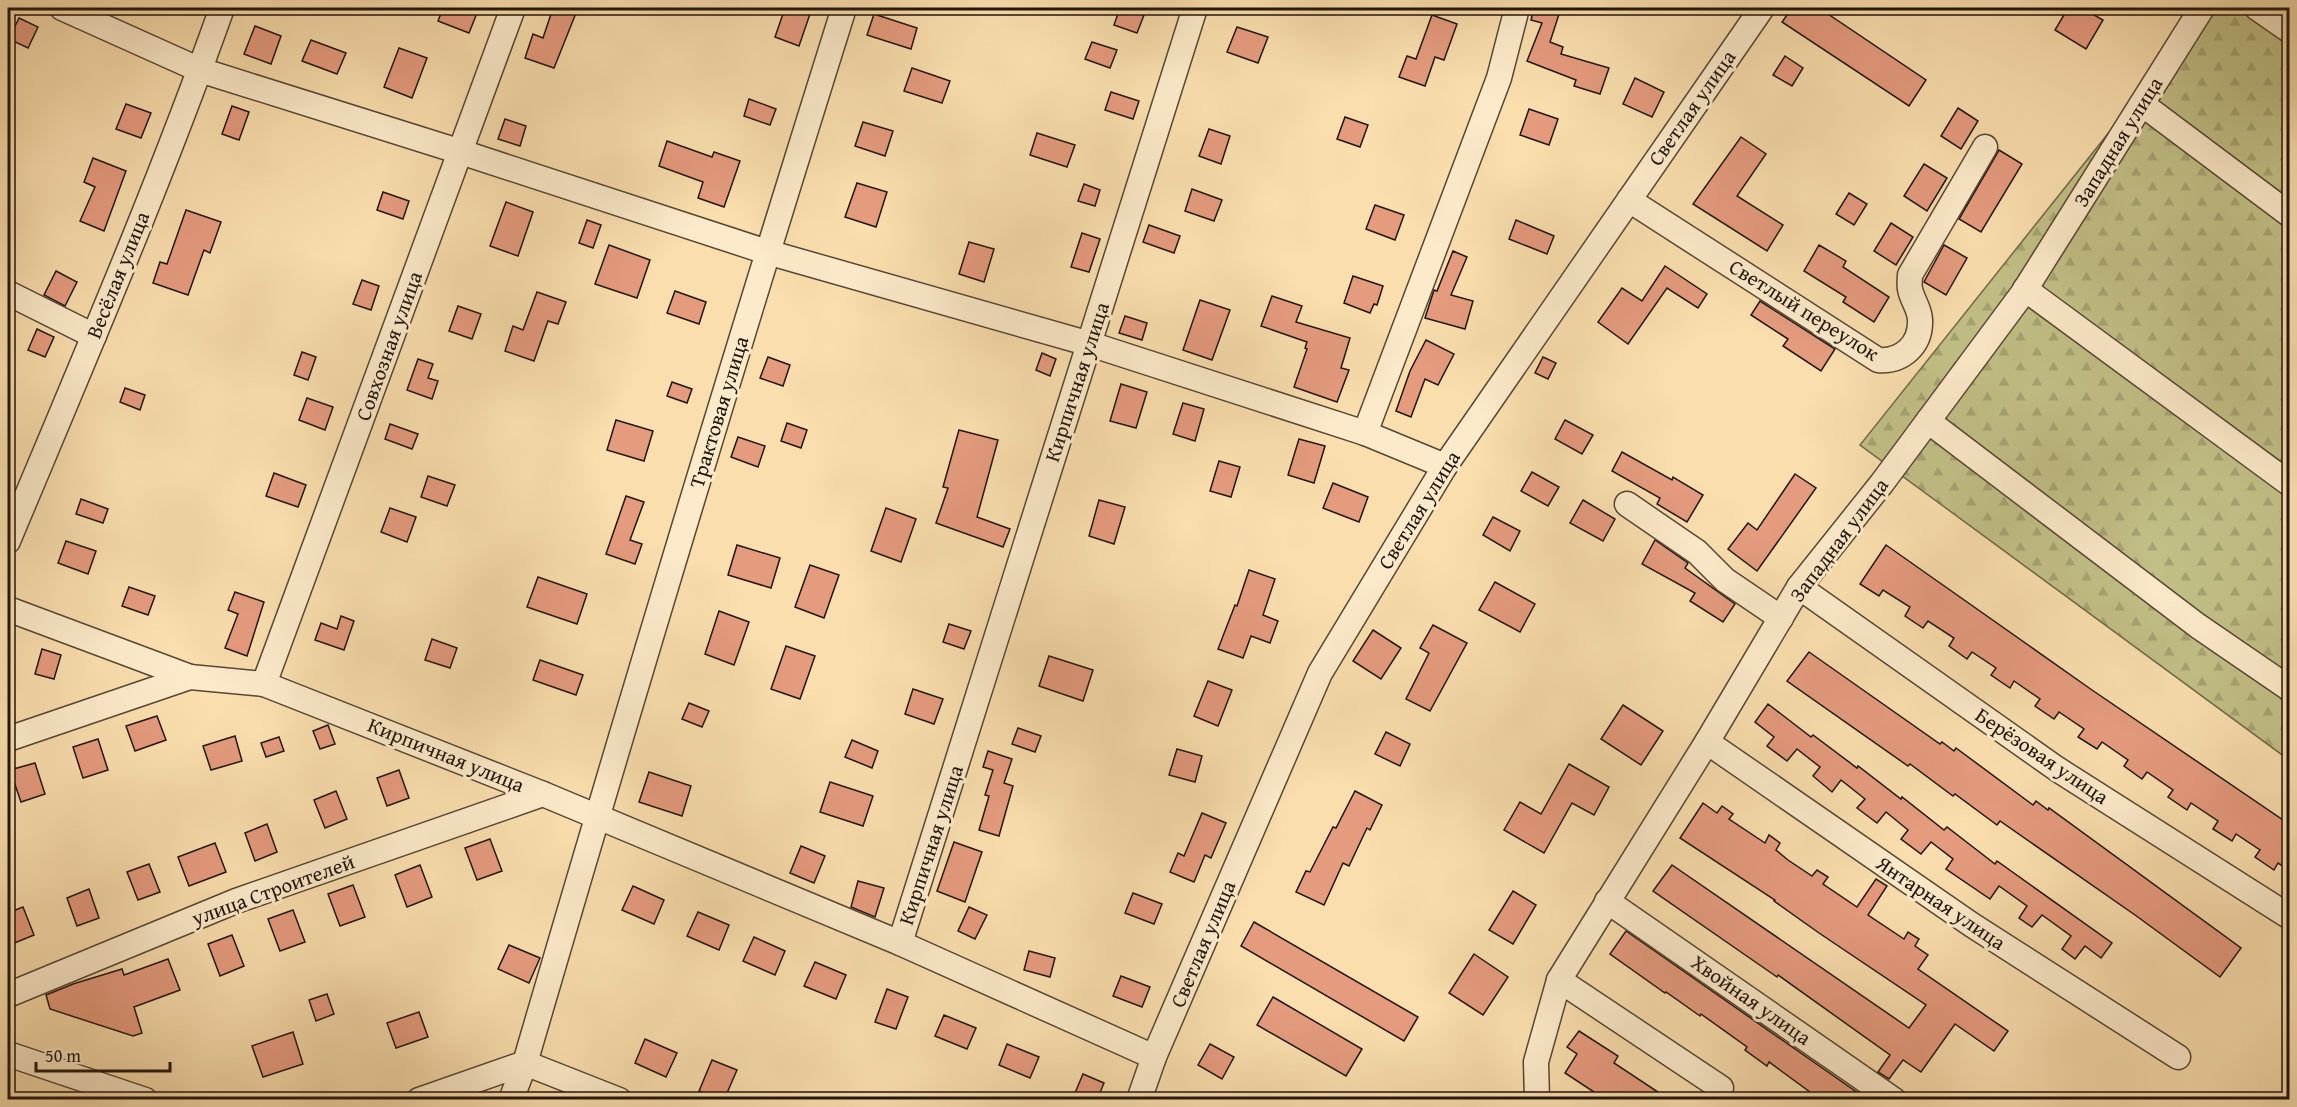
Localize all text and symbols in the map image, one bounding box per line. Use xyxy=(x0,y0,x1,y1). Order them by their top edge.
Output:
street label: Светлая улица xyxy=(1640,43,1743,172)
street label: Западная улица xyxy=(2065,71,2170,213)
street label: Весёлая улица xyxy=(78,207,157,343)
street label: Светлый переулок xyxy=(1723,251,1885,368)
street label: Совхозная улица xyxy=(347,267,430,425)
street label: Кирпичная улица xyxy=(1036,298,1117,466)
street label: Трактовая улица xyxy=(681,332,756,492)
street label: Светлая улица xyxy=(1370,444,1468,575)
street label: Западная улица xyxy=(1782,471,1896,608)
street label: Берёзовая улица xyxy=(1969,699,2115,812)
street label: Кирпичная улица xyxy=(363,709,529,800)
street label: Кирпичная улица xyxy=(890,761,971,929)
street label: улица Строителей xyxy=(186,846,359,934)
street label: Янтарная улица xyxy=(1870,847,2012,957)
street label: Светлая улица xyxy=(1162,876,1243,1012)
street label: Хвойная улица xyxy=(1685,947,1818,1053)
scale bar xyxy=(36,1035,170,1073)
text: 50 m xyxy=(45,1042,81,1069)

